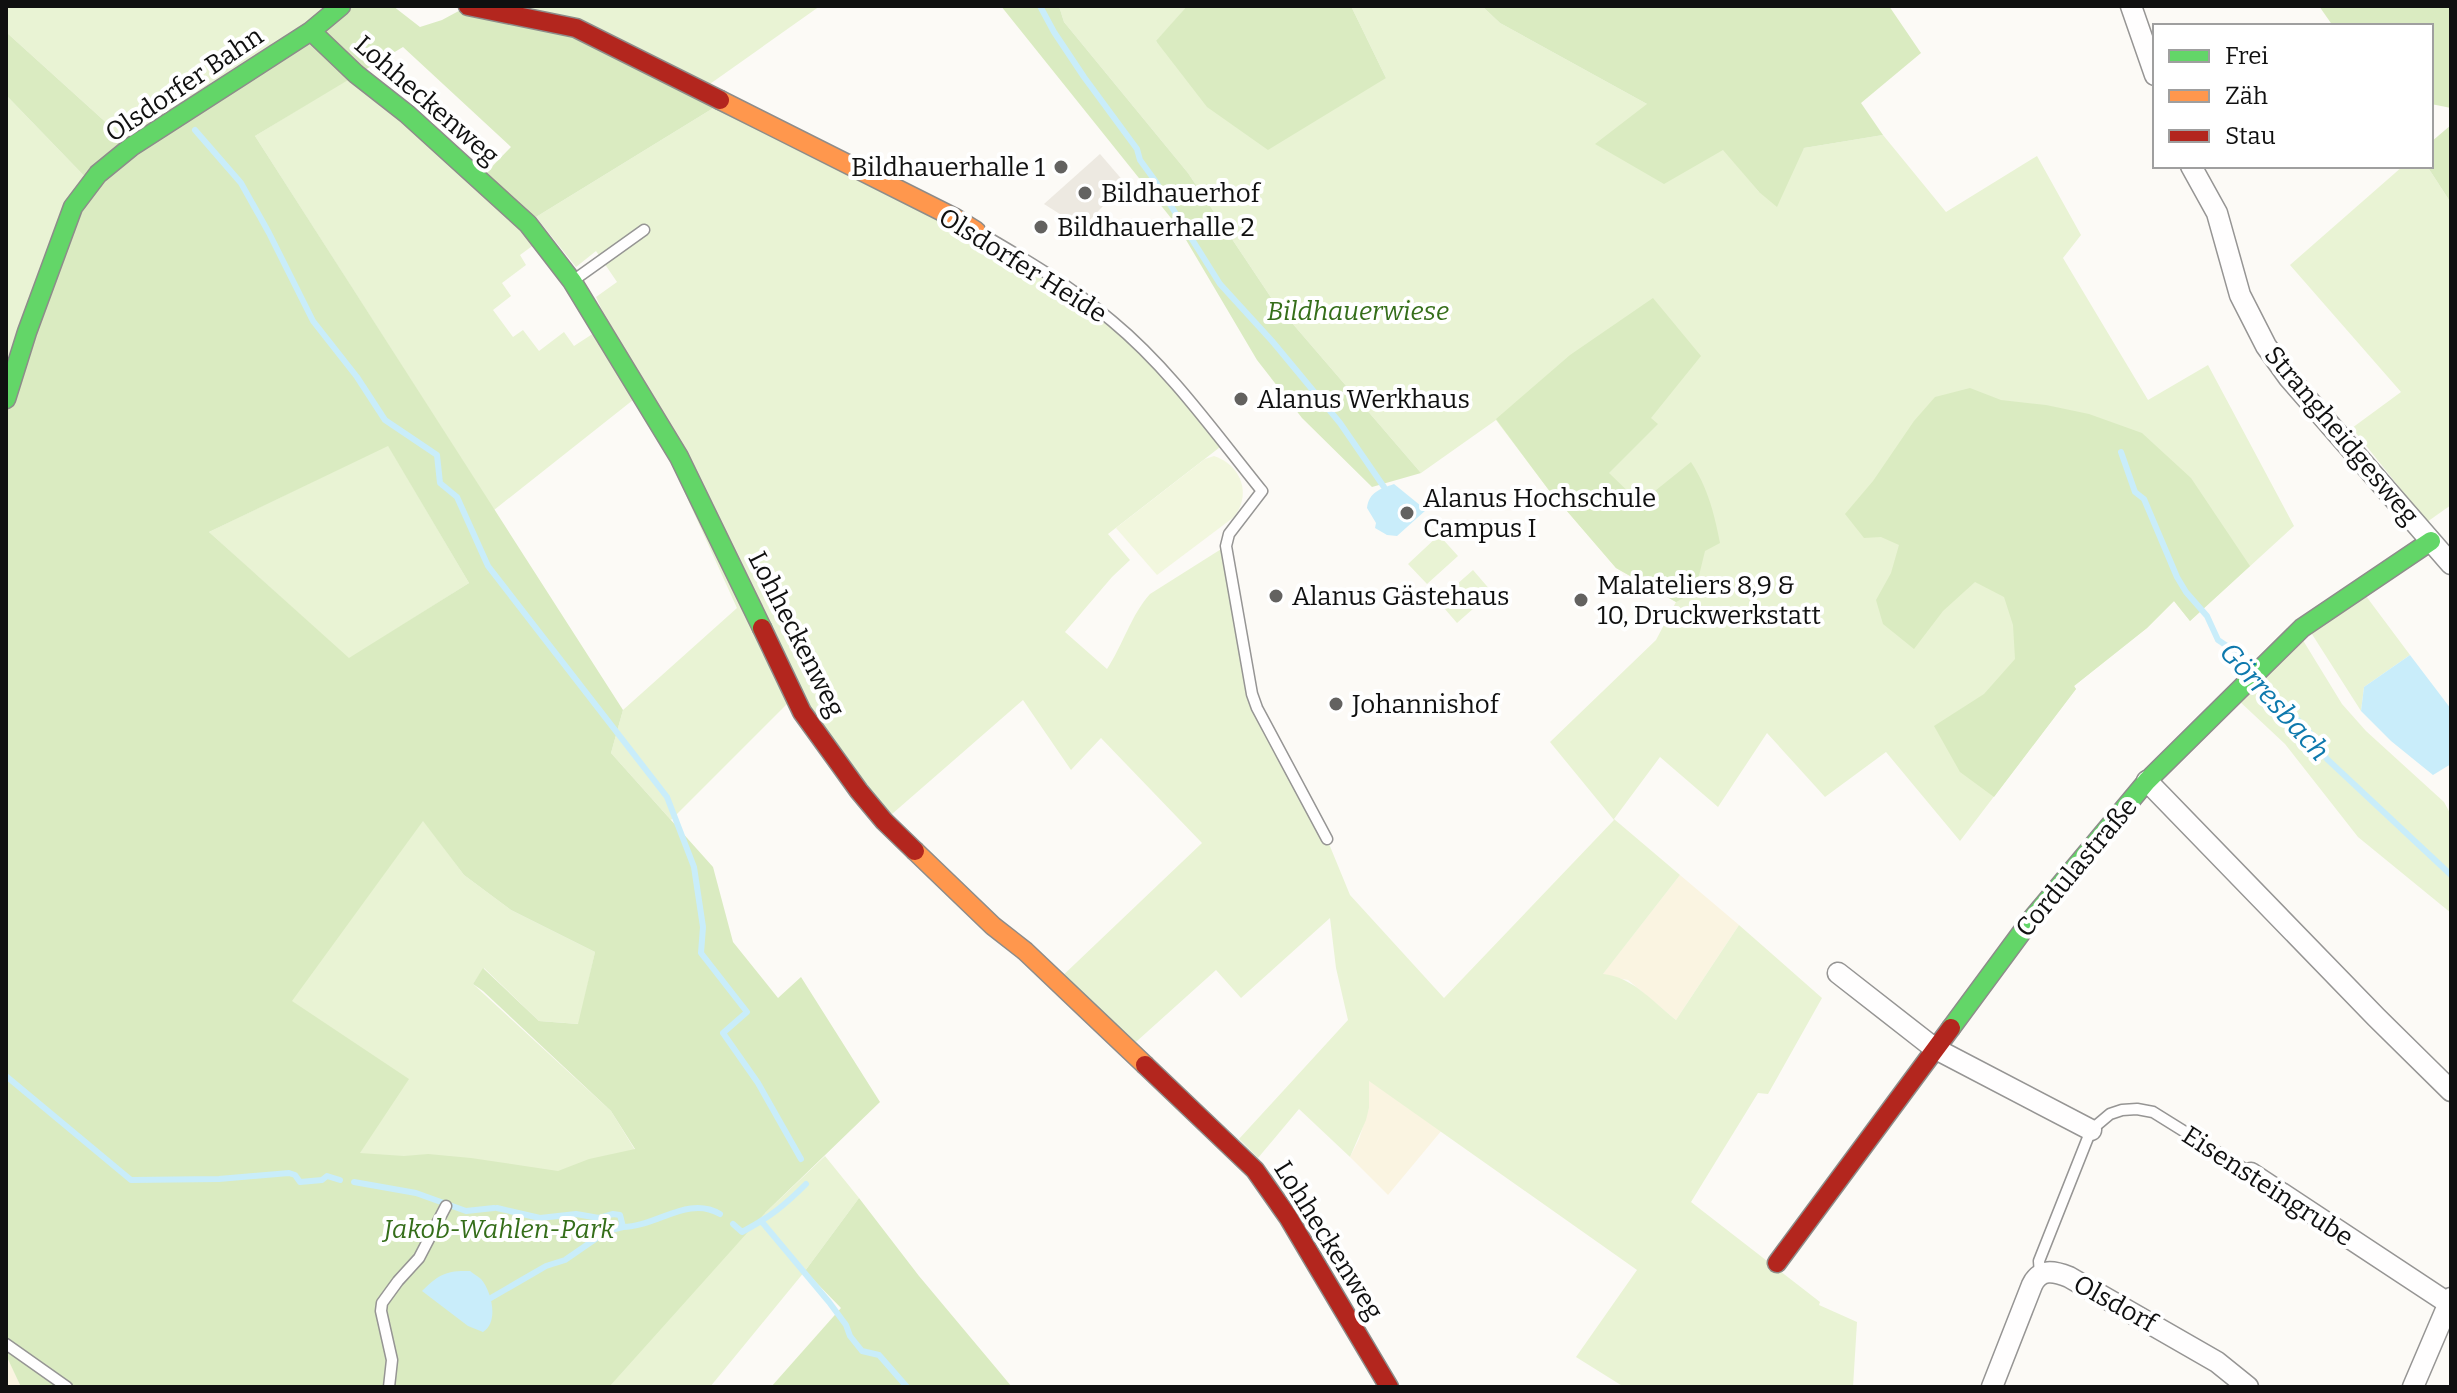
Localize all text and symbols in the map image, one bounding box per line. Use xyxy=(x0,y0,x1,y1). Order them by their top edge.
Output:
street label: Olsdorfer Bahn xyxy=(100,20,269,149)
legend xyxy=(2153,24,2433,168)
street label: Lohheckenweg xyxy=(348,29,505,172)
text: Frei xyxy=(2225,42,2268,70)
text: Zäh xyxy=(2225,82,2268,110)
text: Stau xyxy=(2225,122,2276,150)
place label: Bildhauerhalle 1 xyxy=(851,152,1045,183)
marker: Bildhauerhalle 1 xyxy=(1052,158,1070,176)
place label: Bildhauerhof xyxy=(1101,178,1262,209)
marker: Bildhauerhof xyxy=(1076,184,1094,202)
street label: Olsdorfer Heide xyxy=(933,201,1112,329)
place label: Bildhauerhalle 2 xyxy=(1057,212,1255,243)
marker: Bildhauerhalle 2 xyxy=(1032,218,1050,236)
park label: Bildhauerwiese xyxy=(1267,296,1449,327)
street label: Strangheidgesweg xyxy=(2258,340,2425,531)
place label: Alanus Werkhaus xyxy=(1257,384,1470,415)
marker: Alanus Werkhaus xyxy=(1232,390,1250,408)
place label: Alanus Hochschule Campus I xyxy=(1423,483,1656,544)
marker: Alanus Hochschule Campus I xyxy=(1398,504,1416,522)
street label: Lohheckenweg xyxy=(742,546,852,722)
place label: Malateliers 8,9 & 10, Druckwerkstatt xyxy=(1597,570,1821,631)
place label: Alanus Gästehaus xyxy=(1292,581,1509,612)
marker: Alanus Gästehaus xyxy=(1267,587,1285,605)
marker: Malateliers 8,9 & 10, Druckwerkstatt xyxy=(1572,591,1590,609)
water label: Görresbach xyxy=(2213,636,2336,767)
place label: Johannishof xyxy=(1351,689,1501,720)
marker: Johannishof xyxy=(1327,695,1345,713)
street label: Cordulastraße xyxy=(2009,791,2144,943)
street label: Eisensteingrube xyxy=(2176,1120,2359,1253)
street label: Lohheckenweg xyxy=(1267,1155,1390,1325)
park label: Jakob-Wahlen-Park xyxy=(382,1214,615,1245)
street label: Olsdorf xyxy=(2068,1268,2163,1340)

